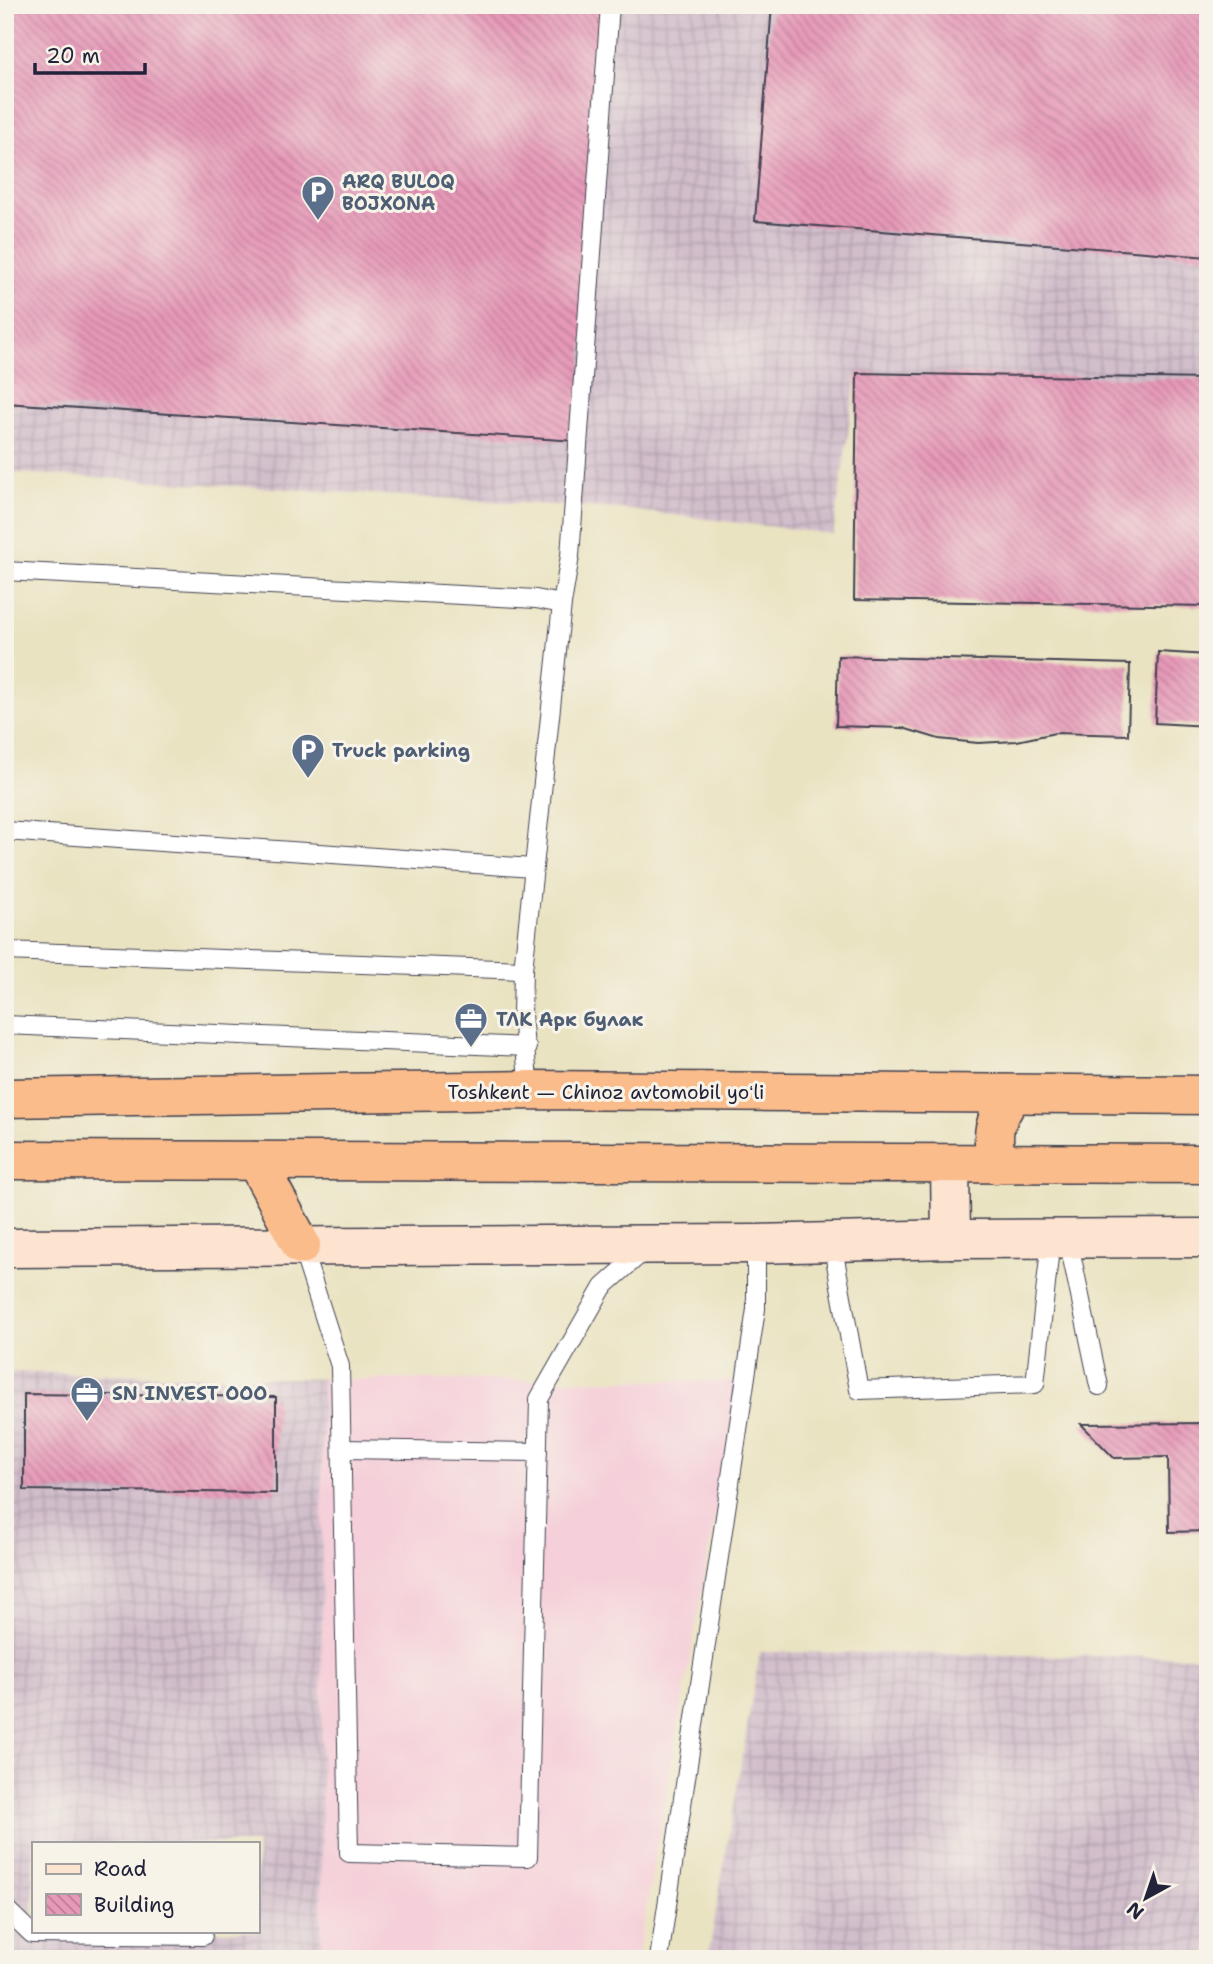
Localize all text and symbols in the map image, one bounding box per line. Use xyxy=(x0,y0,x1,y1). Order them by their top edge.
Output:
scale bar xyxy=(35,32,145,76)
text: 20 m xyxy=(46,42,100,70)
place label: ARQ BULOQ BOJXONA xyxy=(342,169,455,216)
parking icon: ARQ BULOQ BOJXONA xyxy=(299,173,337,222)
parking icon: Truck parking xyxy=(289,731,327,780)
place label: Truck parking xyxy=(332,738,470,763)
office icon: ТЛК Арк булак xyxy=(452,1000,490,1049)
place label: ТЛК Арк булак xyxy=(496,1007,643,1032)
street label: Toshkent — Chinoz avtomobil yoʻli xyxy=(448,1080,764,1105)
office icon: SN INVEST ООО xyxy=(68,1374,106,1423)
place label: SN INVEST ООО xyxy=(112,1381,267,1406)
legend xyxy=(32,1842,259,1932)
text: Road xyxy=(94,1855,147,1883)
north arrow xyxy=(1112,1862,1182,1932)
text: Building xyxy=(94,1891,174,1919)
text: N xyxy=(1122,1896,1149,1925)

